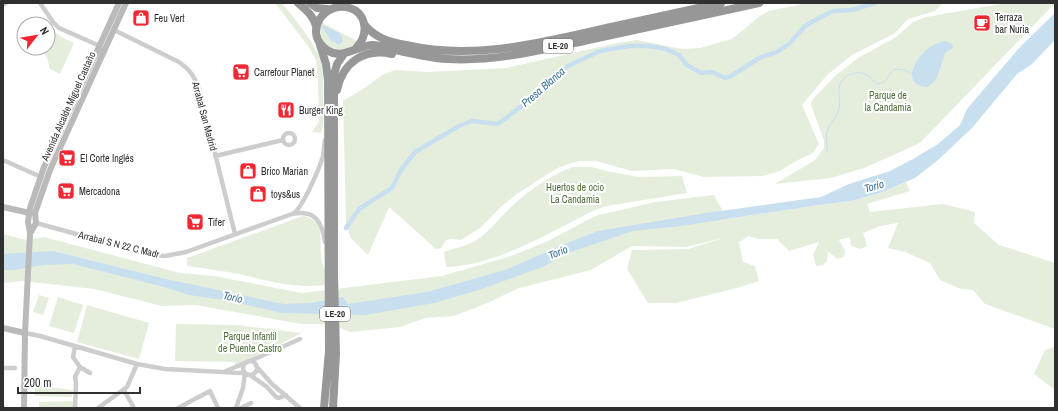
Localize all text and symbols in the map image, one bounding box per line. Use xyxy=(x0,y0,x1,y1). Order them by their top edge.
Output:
shop icon: Feu Vert xyxy=(131,8,151,28)
place label: Terraza bar Nuria xyxy=(995,11,1030,36)
place label: Feu Vert xyxy=(154,12,185,25)
cafe icon: Terraza bar Nuria xyxy=(972,13,992,33)
north arrow xyxy=(16,16,56,56)
text: N xyxy=(37,24,52,37)
road number: LE-20 xyxy=(543,39,573,53)
street label: Avenida Alcalde Miguel Castaño xyxy=(38,49,99,164)
supermarket icon: Carrefour Planet xyxy=(231,62,251,82)
water label: Presa Blanca xyxy=(518,64,568,110)
place label: Carrefour Planet xyxy=(254,66,315,79)
street label: Arrabal San Madrid xyxy=(189,79,220,152)
park label: Parque de la Candamia xyxy=(865,89,912,114)
restaurant icon: Burger King xyxy=(276,100,296,120)
place label: Burger King xyxy=(299,104,343,117)
supermarket icon: El Corte Inglés xyxy=(57,148,77,168)
place label: El Corte Inglés xyxy=(80,152,134,165)
shop icon: Brico Marian xyxy=(238,161,258,181)
place label: Brico Marian xyxy=(261,165,308,178)
water label: Torío xyxy=(863,177,885,195)
supermarket icon: Mercadona xyxy=(56,181,76,201)
park label: Huertos de ocio La Candamia xyxy=(546,181,604,206)
shop icon: toys&us xyxy=(248,184,268,204)
place label: Mercadona xyxy=(79,185,120,198)
place label: toys&us xyxy=(271,188,300,201)
supermarket icon: Tifer xyxy=(185,212,205,232)
place label: Tifer xyxy=(208,216,225,229)
street label: Arrabal S N 22 C Madr xyxy=(76,228,161,261)
water label: Torío xyxy=(546,242,570,262)
water label: Torío xyxy=(222,288,244,306)
road number: LE-20 xyxy=(320,307,350,321)
park label: Parque Infantil de Puente Castro xyxy=(218,330,282,355)
scale bar xyxy=(18,369,140,395)
text: 200 m xyxy=(24,375,51,391)

